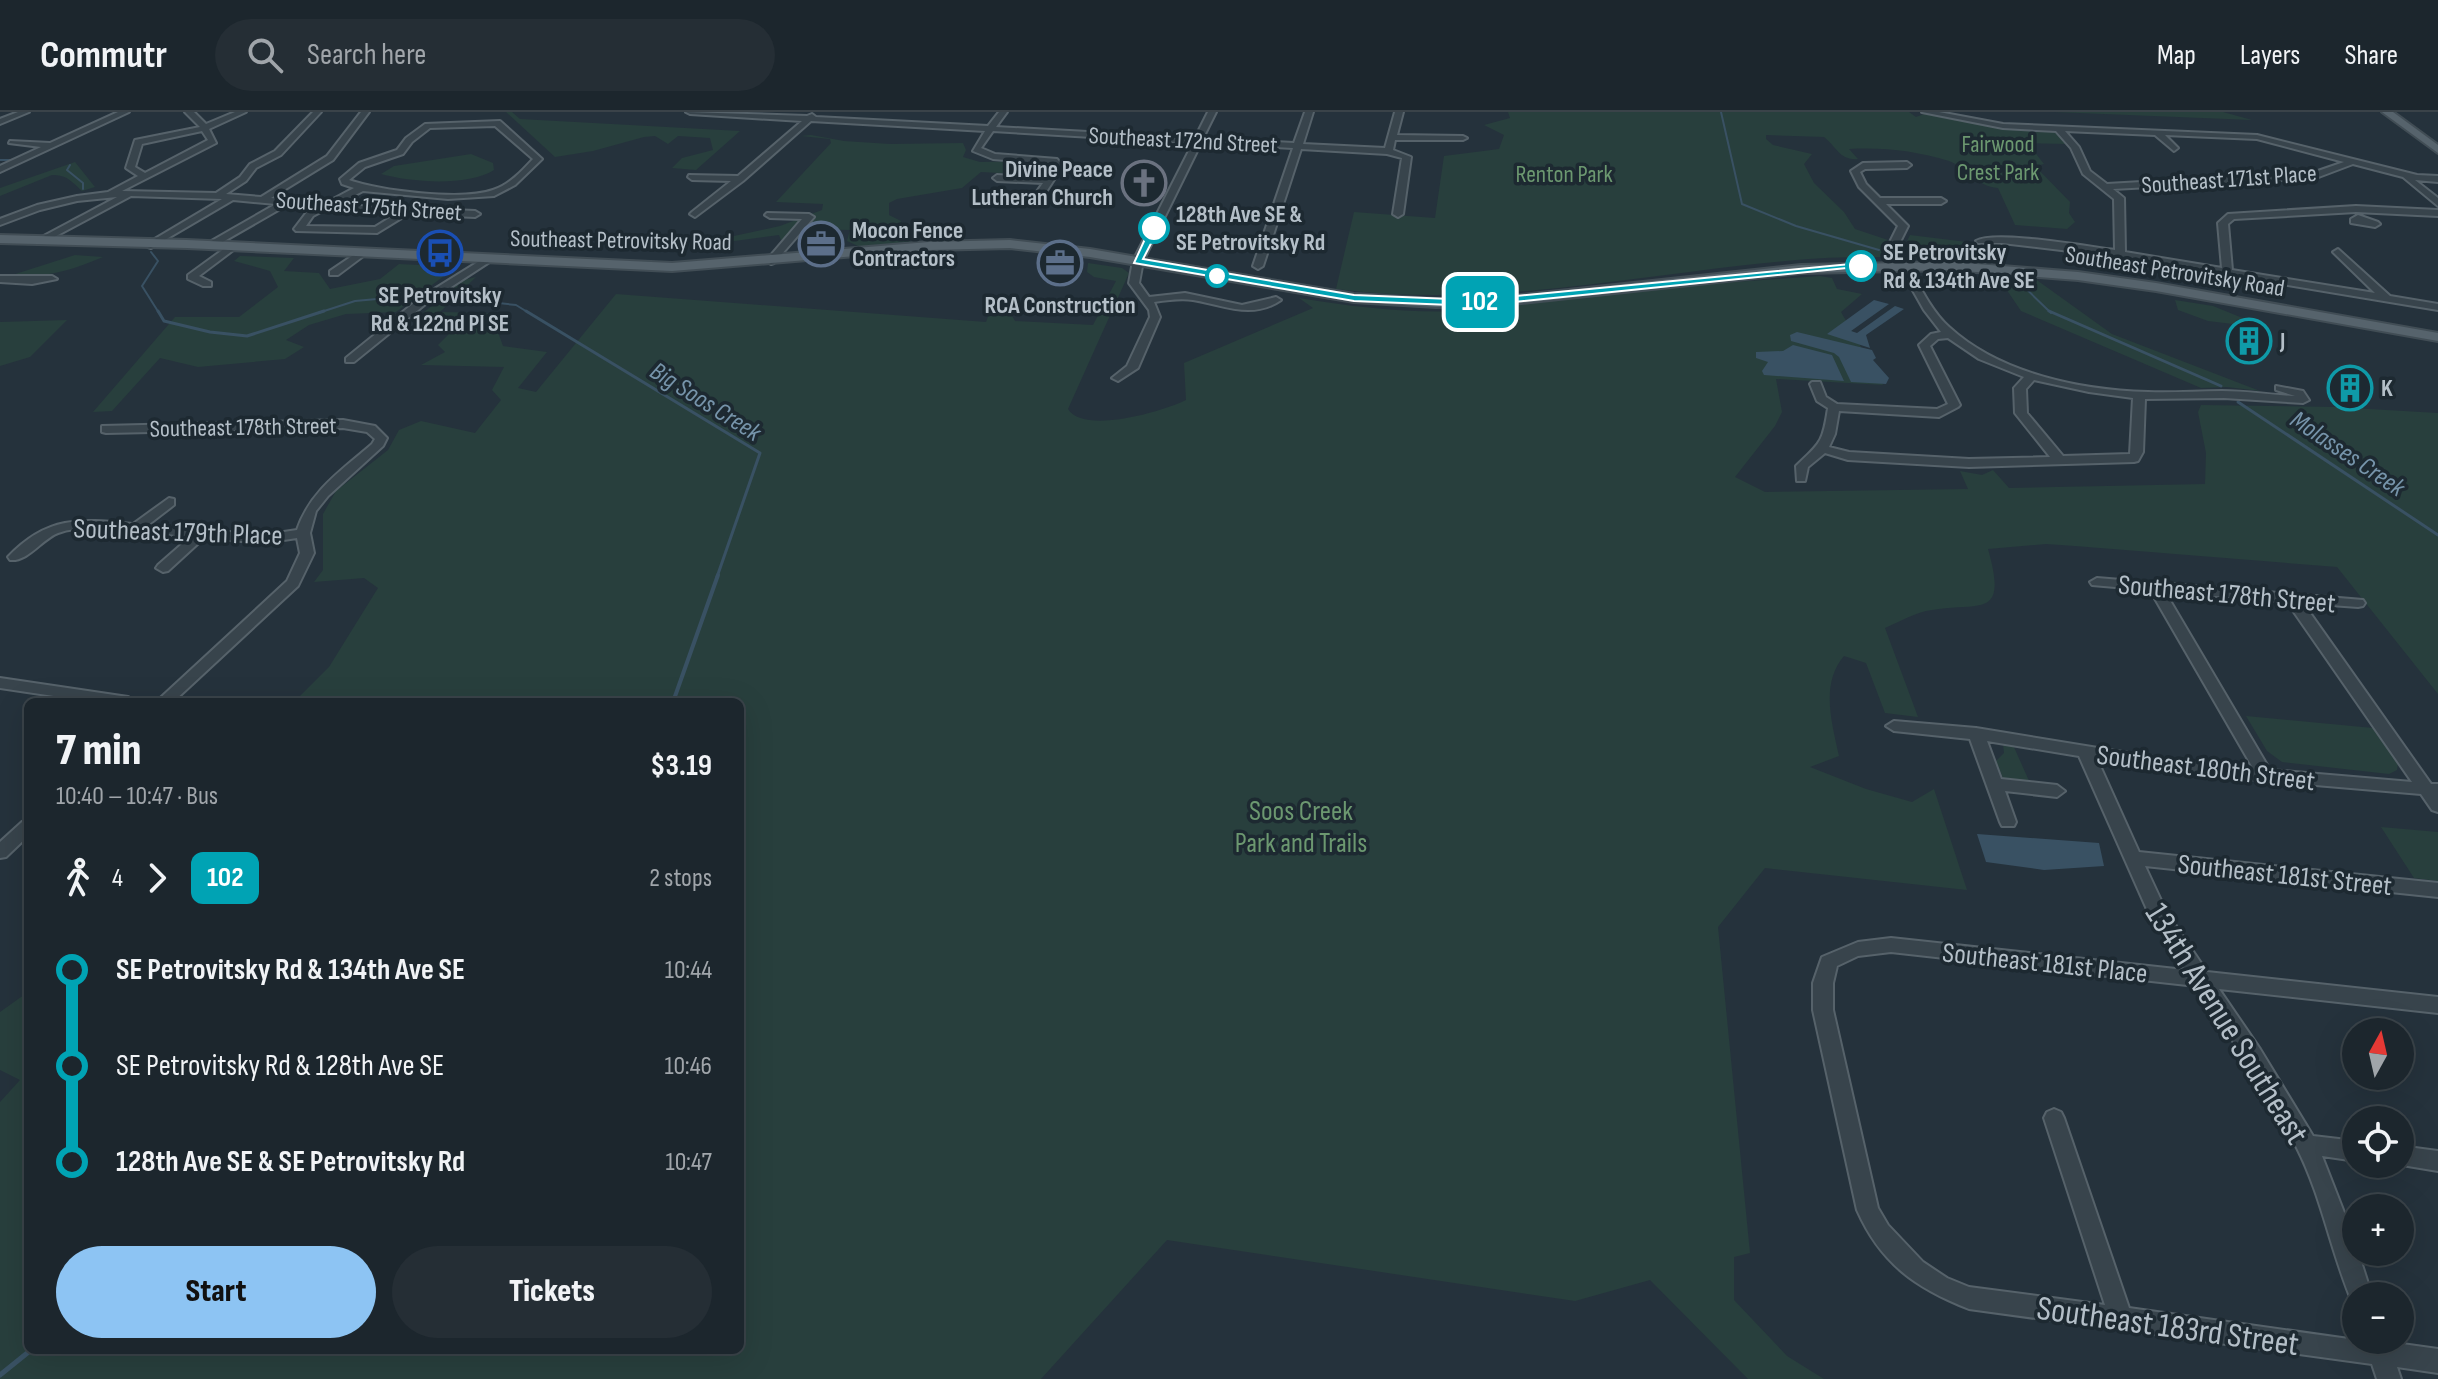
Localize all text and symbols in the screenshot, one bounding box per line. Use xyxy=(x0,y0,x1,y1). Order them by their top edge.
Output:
search box xyxy=(215,19,775,91)
text: Commutr xyxy=(40,33,167,78)
icon: search xyxy=(243,33,287,77)
text: Search here xyxy=(307,37,426,73)
text: Map xyxy=(2157,39,2196,72)
text: Layers xyxy=(2240,39,2300,72)
text: Share xyxy=(2344,39,2398,72)
street label: Southeast 172nd Street xyxy=(1088,121,1278,160)
park label: Fairwood Crest Park xyxy=(1957,130,2039,187)
place label: Divine Peace Lutheran Church xyxy=(971,155,1113,212)
church icon: Divine Peace Lutheran Church xyxy=(1120,159,1168,207)
street label: Southeast 171st Place xyxy=(2140,159,2318,200)
park label: Renton Park xyxy=(1515,160,1613,189)
street label: Southeast 175th Street xyxy=(275,186,463,227)
place label: 128th Ave SE & SE Petrovitsky Rd xyxy=(1176,200,1325,257)
marker: 128th Ave SE & SE Petrovitsky Rd xyxy=(1139,213,1169,243)
place label: Mocon Fence Contractors xyxy=(852,216,963,273)
office icon: Mocon Fence Contractors xyxy=(797,220,845,268)
street label: Southeast Petrovitsky Road xyxy=(510,224,732,257)
bus stop icon: SE Petrovitsky Rd & 122nd Pl SE xyxy=(416,229,464,277)
place label: SE Petrovitsky Rd & 134th Ave SE xyxy=(1883,238,2035,295)
office icon: RCA Construction xyxy=(1036,239,1084,287)
street label: Southeast Petrovitsky Road xyxy=(2063,240,2287,303)
marker: SE Petrovitsky Rd & 134th Ave SE xyxy=(1846,251,1876,281)
unlabelled marker xyxy=(1206,265,1228,287)
line badge: 102 xyxy=(1434,276,1526,328)
place label: SE Petrovitsky Rd & 122nd Pl SE xyxy=(371,281,509,338)
text: 102 xyxy=(1462,285,1498,318)
place label: RCA Construction xyxy=(984,291,1136,320)
building icon: J xyxy=(2225,317,2273,365)
place label: J xyxy=(2279,327,2285,356)
water label: Big Soos Creek xyxy=(644,356,768,449)
building icon: K xyxy=(2326,364,2374,412)
place label: K xyxy=(2381,374,2393,403)
water label: Molasses Creek xyxy=(2284,405,2411,505)
street label: Southeast 178th Street xyxy=(149,411,337,444)
street label: Southeast 179th Place xyxy=(73,512,283,553)
street label: Southeast 178th Street xyxy=(2117,569,2337,620)
text: 7 min xyxy=(56,724,142,777)
street label: Southeast 180th Street xyxy=(2095,739,2317,798)
text: $3.19 xyxy=(650,748,712,784)
text: 10:40 – 10:47 · Bus xyxy=(56,781,218,812)
park label: Soos Creek Park and Trails xyxy=(1235,795,1367,860)
street label: Southeast 181st Street xyxy=(2176,848,2393,903)
icon: walk xyxy=(56,856,100,900)
icon: forward xyxy=(135,856,179,900)
text: 102 xyxy=(207,861,243,894)
text: 4 xyxy=(112,863,123,894)
text: 2 stops xyxy=(649,863,712,894)
street label: 134th Avenue Southeast xyxy=(2136,896,2317,1152)
street label: Southeast 181st Place xyxy=(1941,936,2149,991)
text: SE Petrovitsky Rd & 134th Ave SE xyxy=(116,952,465,988)
text: 10:44 xyxy=(665,955,712,986)
north arrow xyxy=(2342,1018,2414,1090)
map controls xyxy=(2342,1018,2414,1354)
text: SE Petrovitsky Rd & 128th Ave SE xyxy=(116,1048,444,1084)
text: 10:46 xyxy=(664,1051,712,1082)
button: locate xyxy=(2342,1106,2414,1178)
text: 128th Ave SE & SE Petrovitsky Rd xyxy=(116,1144,465,1180)
text: 10:47 xyxy=(666,1147,712,1178)
button: + xyxy=(2342,1194,2414,1266)
button: Start xyxy=(56,1246,376,1338)
button: Tickets xyxy=(392,1246,712,1338)
button: − xyxy=(2342,1282,2414,1354)
street label: Southeast 183rd Street xyxy=(2034,1288,2301,1365)

